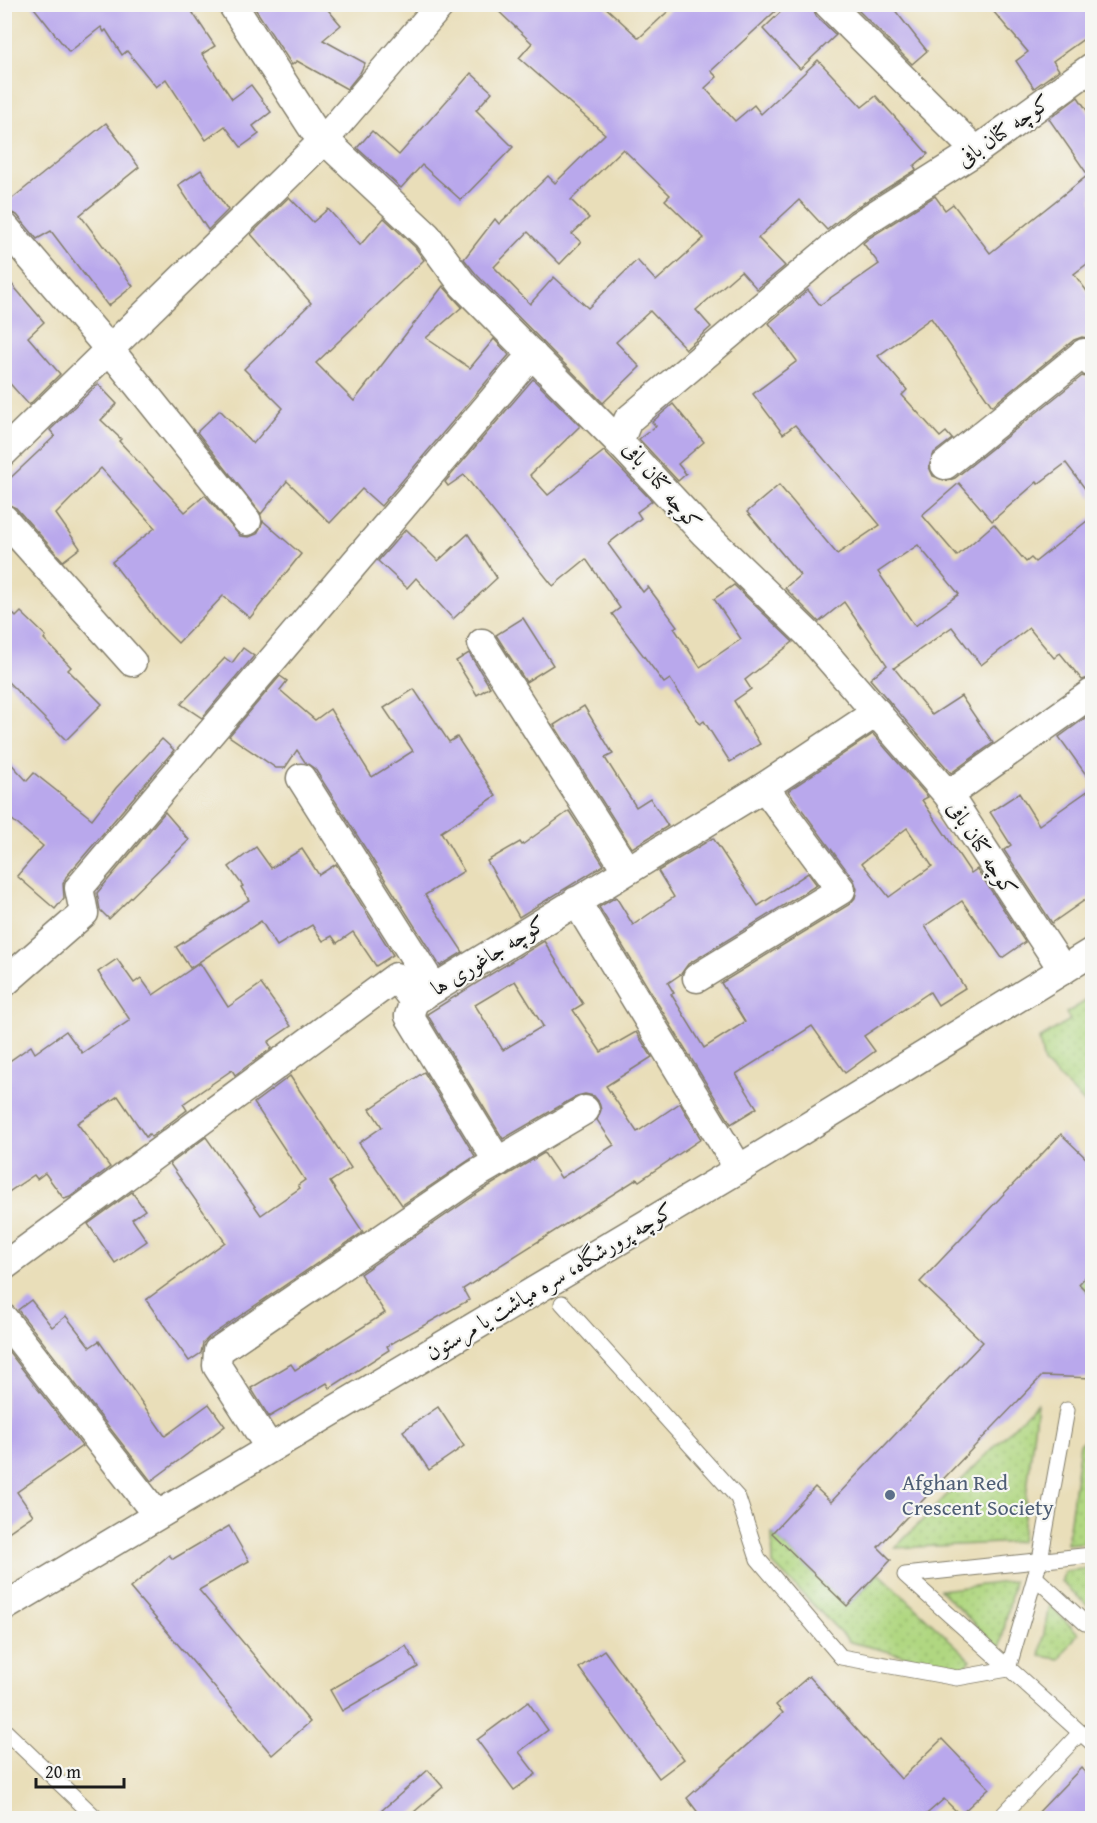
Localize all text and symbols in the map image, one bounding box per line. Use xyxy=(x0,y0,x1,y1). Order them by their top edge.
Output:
street label: کوچه کتان بافی xyxy=(949,86,1057,174)
street label: کوچه کتان بافی xyxy=(616,433,710,537)
street label: کوچه کتان بافی xyxy=(940,794,1026,902)
street label: کوچه جاغوری ها xyxy=(424,907,552,1003)
street label: کوچه پرورشگاه، سره میاشت یا مرستون xyxy=(419,1194,679,1368)
place label: Afghan Red Crescent Society xyxy=(902,1466,1054,1523)
marker: Afghan Red Crescent Society xyxy=(883,1488,897,1502)
scale bar xyxy=(36,1751,124,1789)
text: 20 m xyxy=(45,1758,81,1785)

